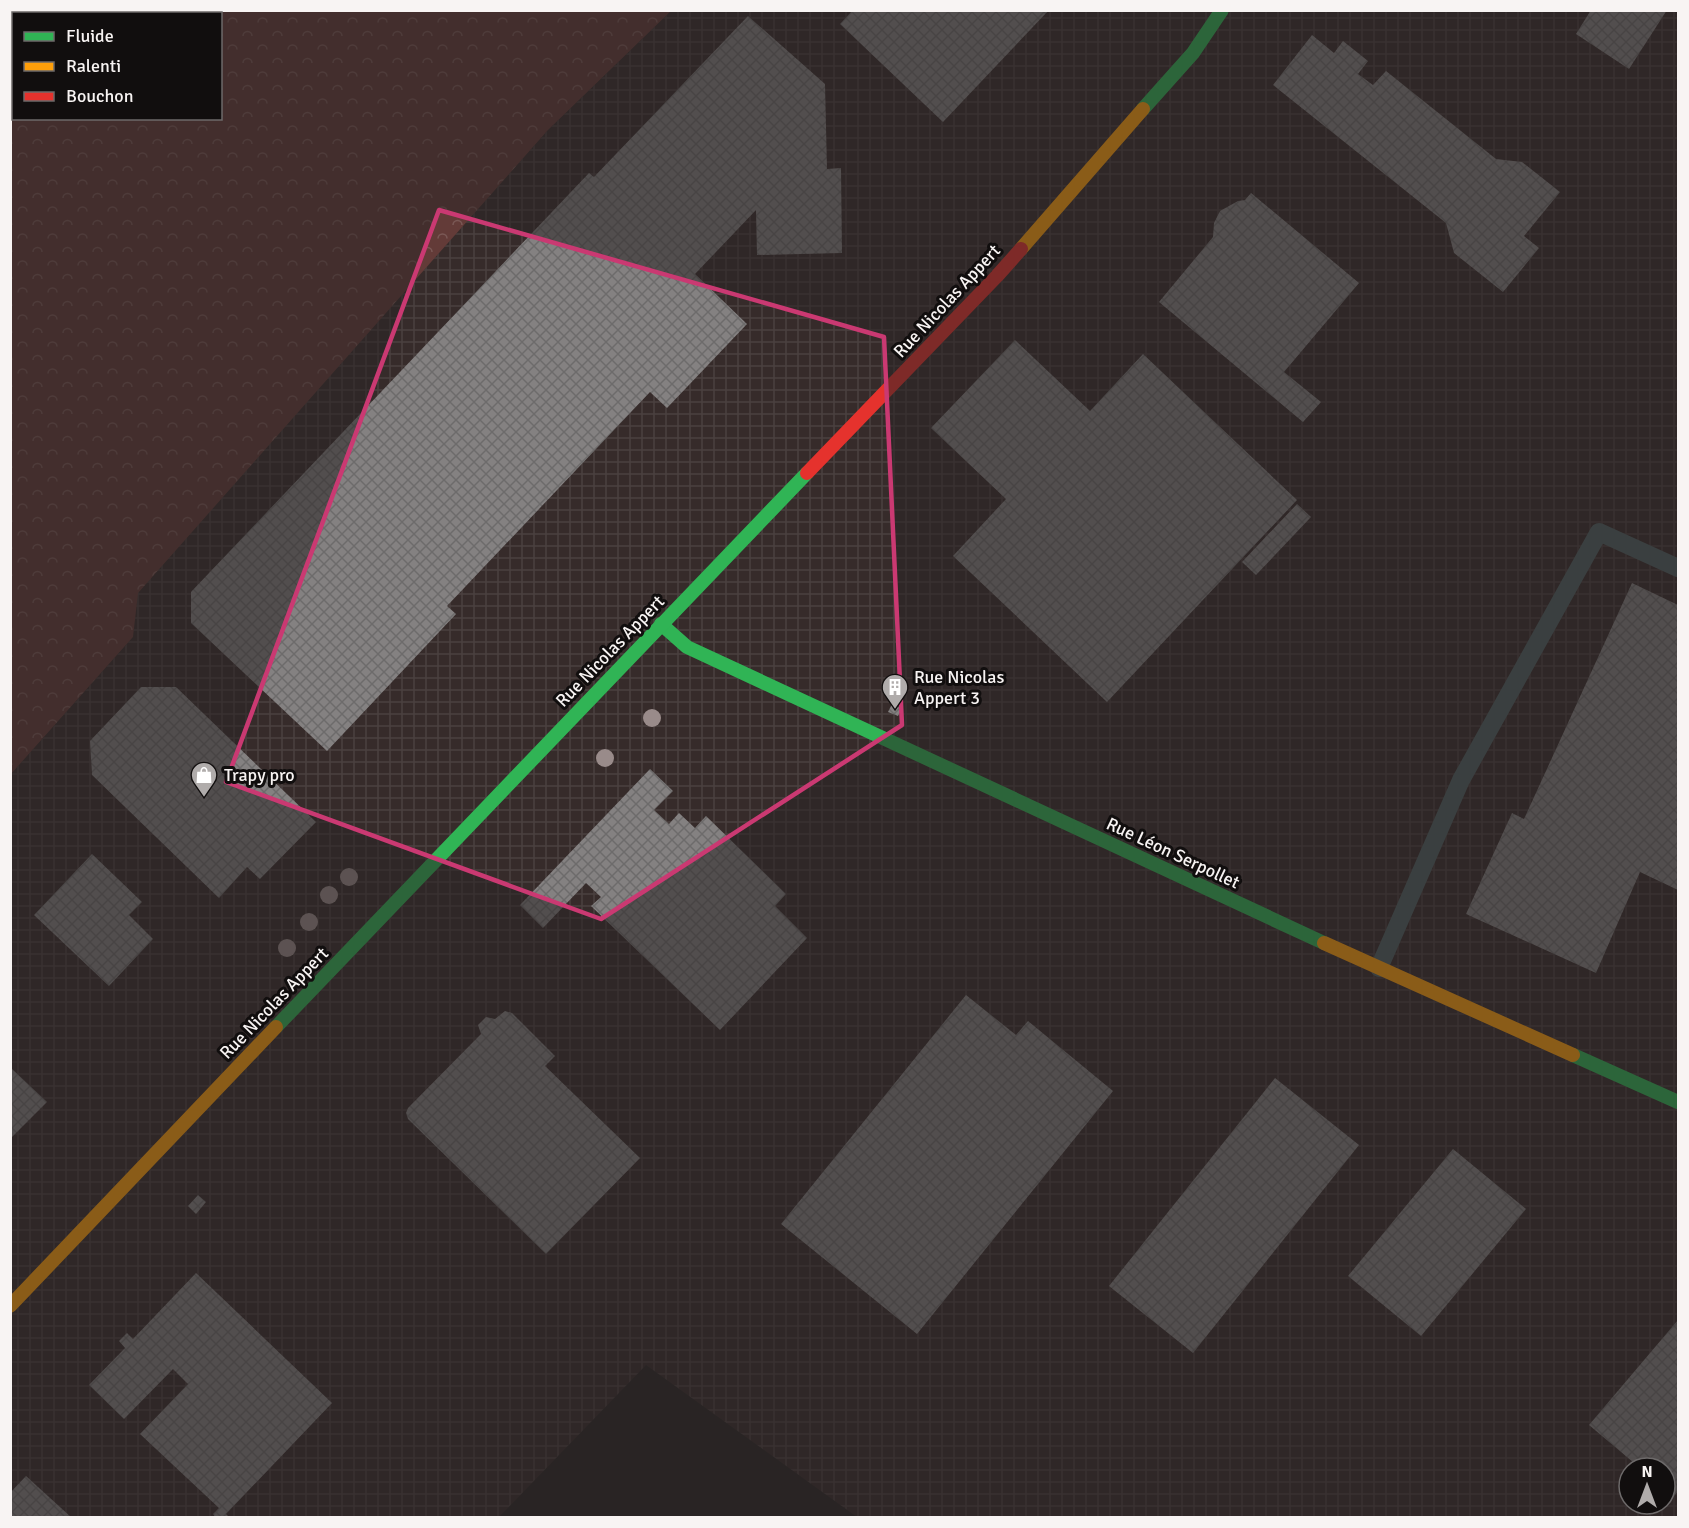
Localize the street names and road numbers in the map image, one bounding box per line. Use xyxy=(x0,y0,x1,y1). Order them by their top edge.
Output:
street label: Rue Nicolas Appert xyxy=(889,240,1005,362)
street label: Rue Nicolas Appert xyxy=(551,591,669,711)
street label: Rue Léon Serpollet xyxy=(1103,813,1243,893)
street label: Rue Nicolas Appert xyxy=(215,943,333,1063)

